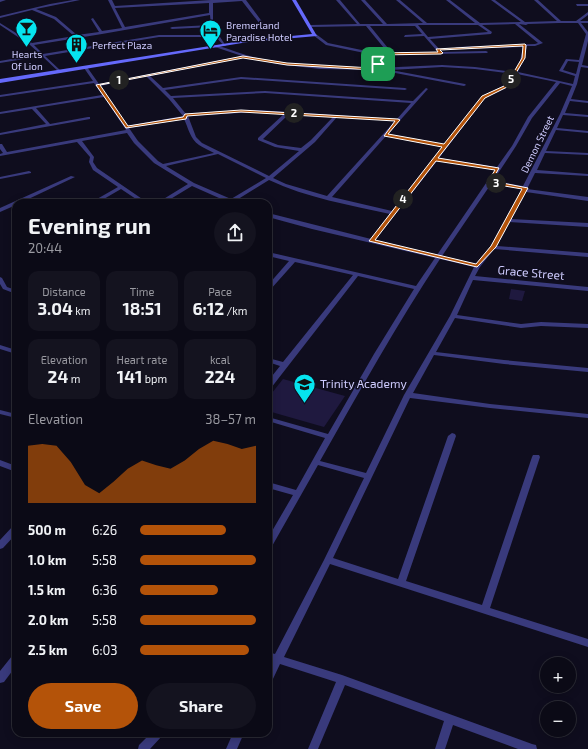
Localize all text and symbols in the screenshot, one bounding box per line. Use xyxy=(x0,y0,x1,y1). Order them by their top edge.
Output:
bar icon: Hearts Of Lion xyxy=(14,15,40,48)
hotel icon: Bremerland Paradise Hotel xyxy=(198,18,224,51)
place label: Bremerland Paradise Hotel xyxy=(226,19,292,43)
building icon: Perfect Plaza xyxy=(64,32,90,65)
place label: Perfect Plaza xyxy=(92,39,152,51)
pin xyxy=(361,47,395,81)
place label: Hearts Of Lion xyxy=(11,48,43,72)
icon: arrive xyxy=(367,53,389,75)
pin: 5 xyxy=(501,69,521,89)
pin: 1 xyxy=(109,70,129,90)
text: 5 xyxy=(508,72,514,85)
text: 1 xyxy=(117,73,121,86)
pin: 2 xyxy=(284,103,304,123)
text: 2 xyxy=(291,106,297,119)
street label: Demon Street xyxy=(518,113,556,175)
pin: 3 xyxy=(486,173,506,193)
text: 3 xyxy=(493,176,499,189)
pin: 4 xyxy=(393,189,413,209)
text: 4 xyxy=(399,192,407,205)
text: Evening run xyxy=(28,212,151,238)
button: share xyxy=(214,212,256,254)
text: 20:44 xyxy=(28,240,62,256)
street label: Grace Street xyxy=(497,262,566,282)
text: Distance xyxy=(42,285,86,298)
text: Time xyxy=(130,285,154,298)
text: Pace xyxy=(208,285,232,298)
text: 3.04 xyxy=(37,298,73,318)
text: 18:51 xyxy=(122,298,162,318)
text: 6:12 xyxy=(193,298,224,318)
text: km xyxy=(73,304,91,317)
text: /km xyxy=(224,304,248,317)
text: Elevation xyxy=(41,353,87,366)
text: Heart rate xyxy=(117,353,167,366)
text: kcal xyxy=(210,353,230,366)
text: 24 xyxy=(48,366,68,386)
text: 141 xyxy=(117,366,142,386)
text: 224 xyxy=(205,366,235,386)
school or university icon: Trinity Academy xyxy=(291,371,317,404)
text: m xyxy=(68,372,80,385)
text: bpm xyxy=(142,372,167,385)
place label: Trinity Academy xyxy=(320,376,407,390)
text: Elevation xyxy=(28,411,83,427)
text: 38–57 m xyxy=(205,411,256,427)
text: 500 m xyxy=(28,522,66,538)
text: 6:26 xyxy=(92,522,117,538)
text: 1.0 km xyxy=(28,552,67,568)
text: 5:58 xyxy=(92,552,117,568)
text: 1.5 km xyxy=(28,582,66,598)
text: 6:36 xyxy=(92,582,117,598)
text: 2.0 km xyxy=(28,612,68,628)
text: 5:58 xyxy=(92,612,117,628)
text: 2.5 km xyxy=(28,642,67,658)
text: 6:03 xyxy=(92,642,118,658)
map controls xyxy=(540,657,576,737)
button: + xyxy=(540,657,576,693)
button: Save xyxy=(28,683,138,729)
button: Share xyxy=(146,683,256,729)
button: − xyxy=(540,701,576,737)

